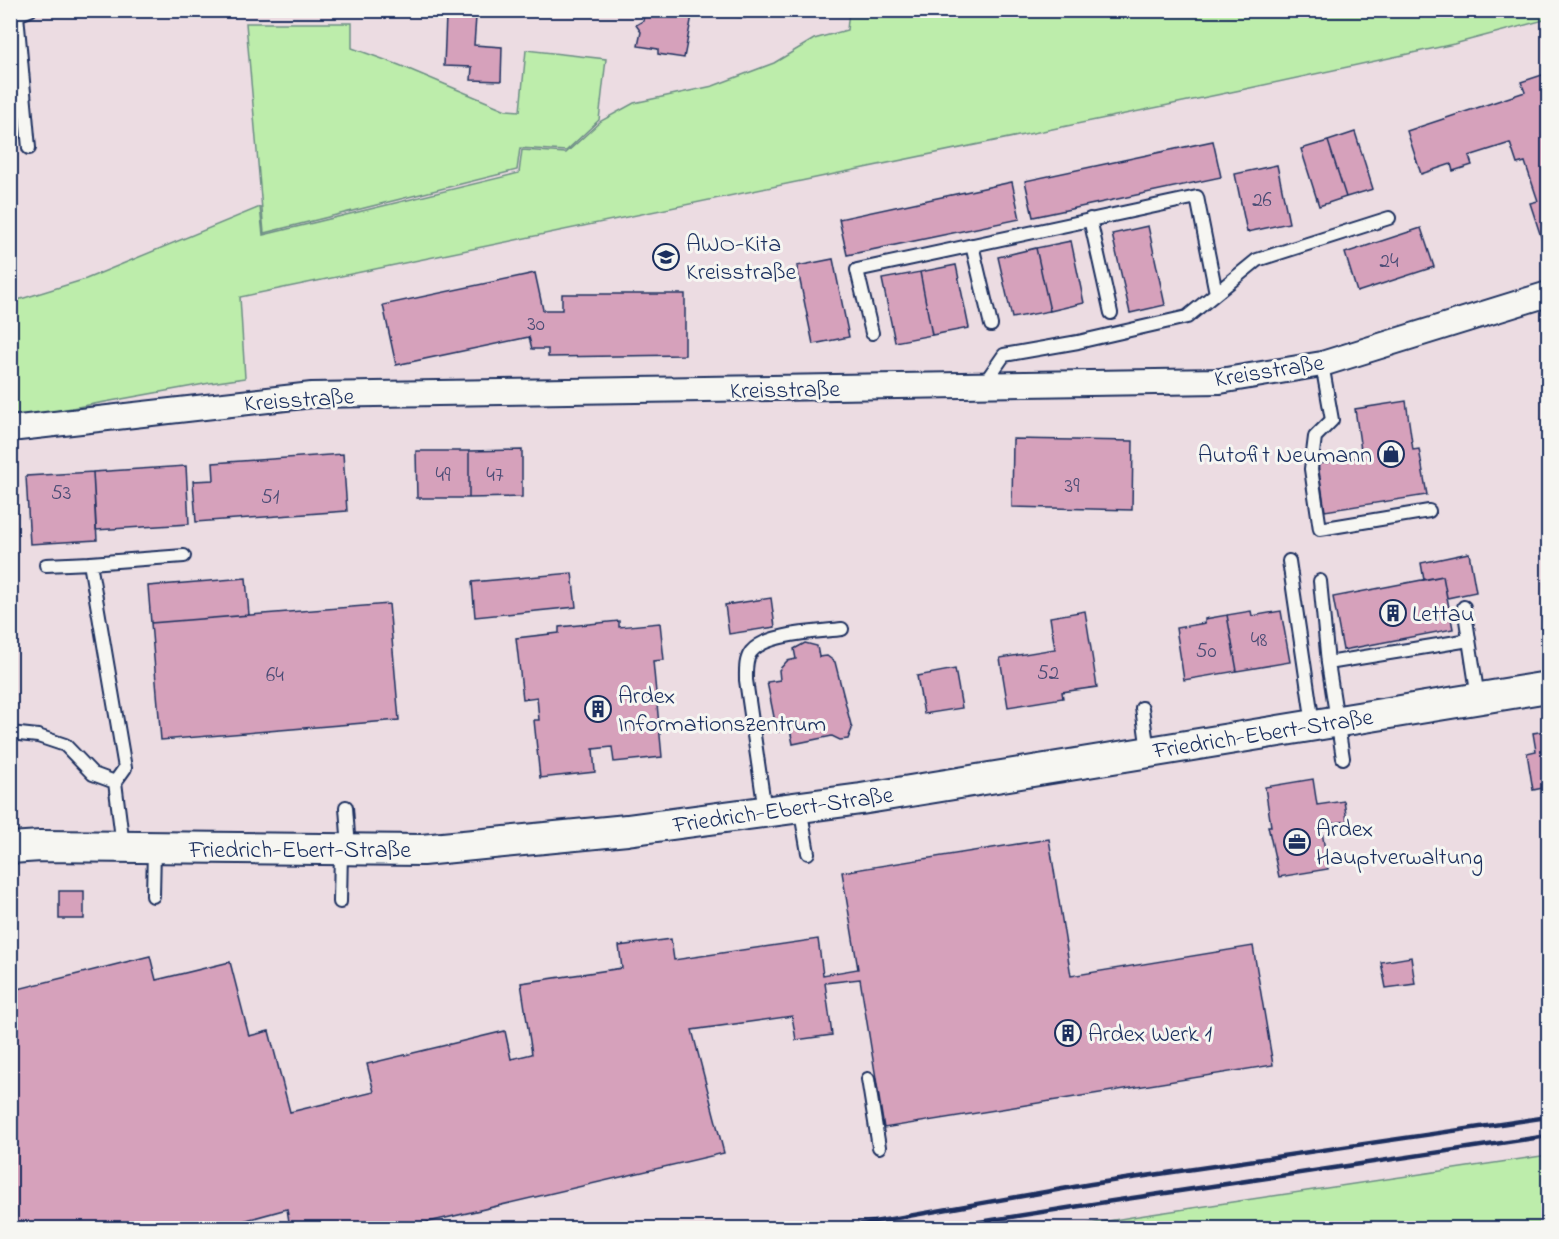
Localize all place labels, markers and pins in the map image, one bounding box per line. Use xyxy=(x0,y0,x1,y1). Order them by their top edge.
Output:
place label: AWO-Kita Kreisstraße xyxy=(686,228,797,291)
school or university icon: AWO-Kita Kreisstraße xyxy=(651,242,681,272)
place label: Autofit Neumann xyxy=(1198,439,1372,474)
shop icon: Autofit Neumann xyxy=(1376,439,1406,469)
building icon: Lettau xyxy=(1378,598,1408,628)
place label: Lettau xyxy=(1412,598,1474,633)
place label: Ardex Informationszentrum xyxy=(618,680,826,743)
building icon: Ardex Informationszentrum xyxy=(583,694,613,724)
place label: Ardex Hauptverwaltung xyxy=(1316,813,1483,876)
office icon: Ardex Hauptverwaltung xyxy=(1282,827,1312,857)
building icon: Ardex Werk 1 xyxy=(1053,1018,1083,1048)
place label: Ardex Werk 1 xyxy=(1088,1018,1213,1053)

